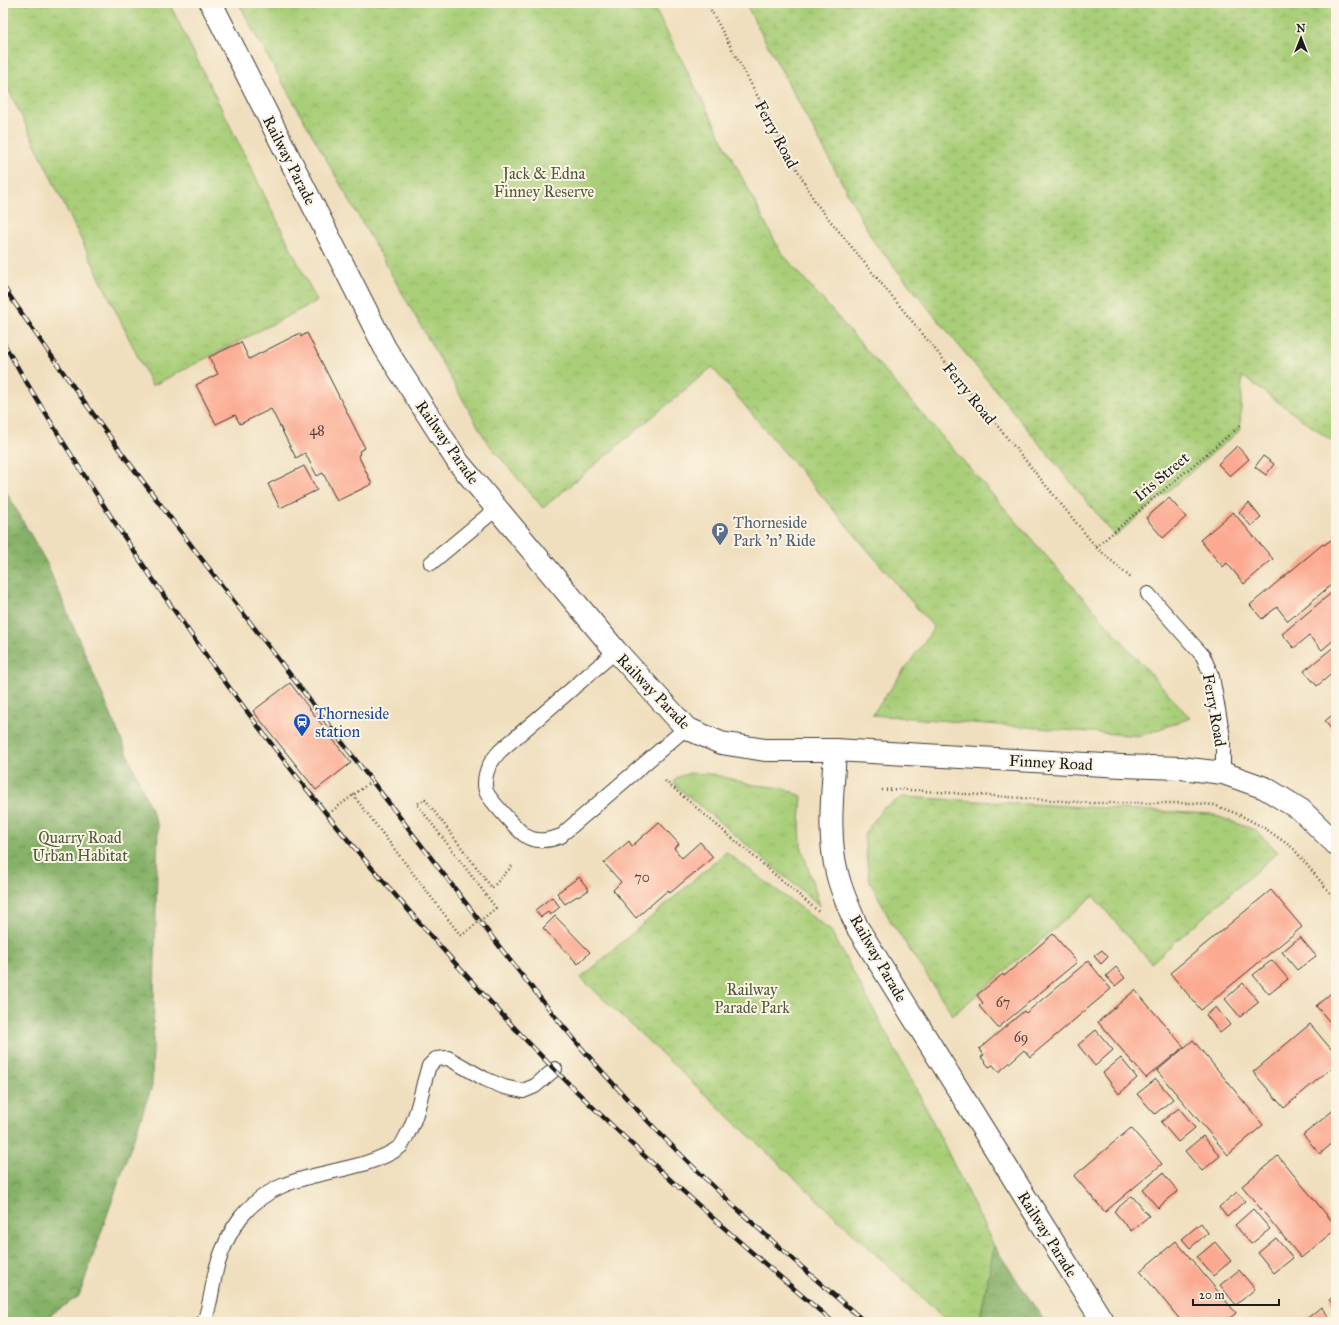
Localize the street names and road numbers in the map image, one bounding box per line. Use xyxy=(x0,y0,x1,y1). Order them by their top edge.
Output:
street label: Ferry Road xyxy=(751,97,802,171)
street label: Railway Parade xyxy=(259,112,320,208)
street label: Ferry Road xyxy=(939,359,1000,428)
street label: Railway Parade xyxy=(412,397,484,488)
street label: Iris Street xyxy=(1130,448,1193,505)
street label: Railway Parade xyxy=(613,650,695,733)
street label: Ferry Road xyxy=(1199,672,1230,748)
street label: Finney Road xyxy=(1009,751,1093,774)
street label: Railway Parade xyxy=(846,911,911,1006)
street label: Railway Parade xyxy=(1014,1188,1082,1281)

